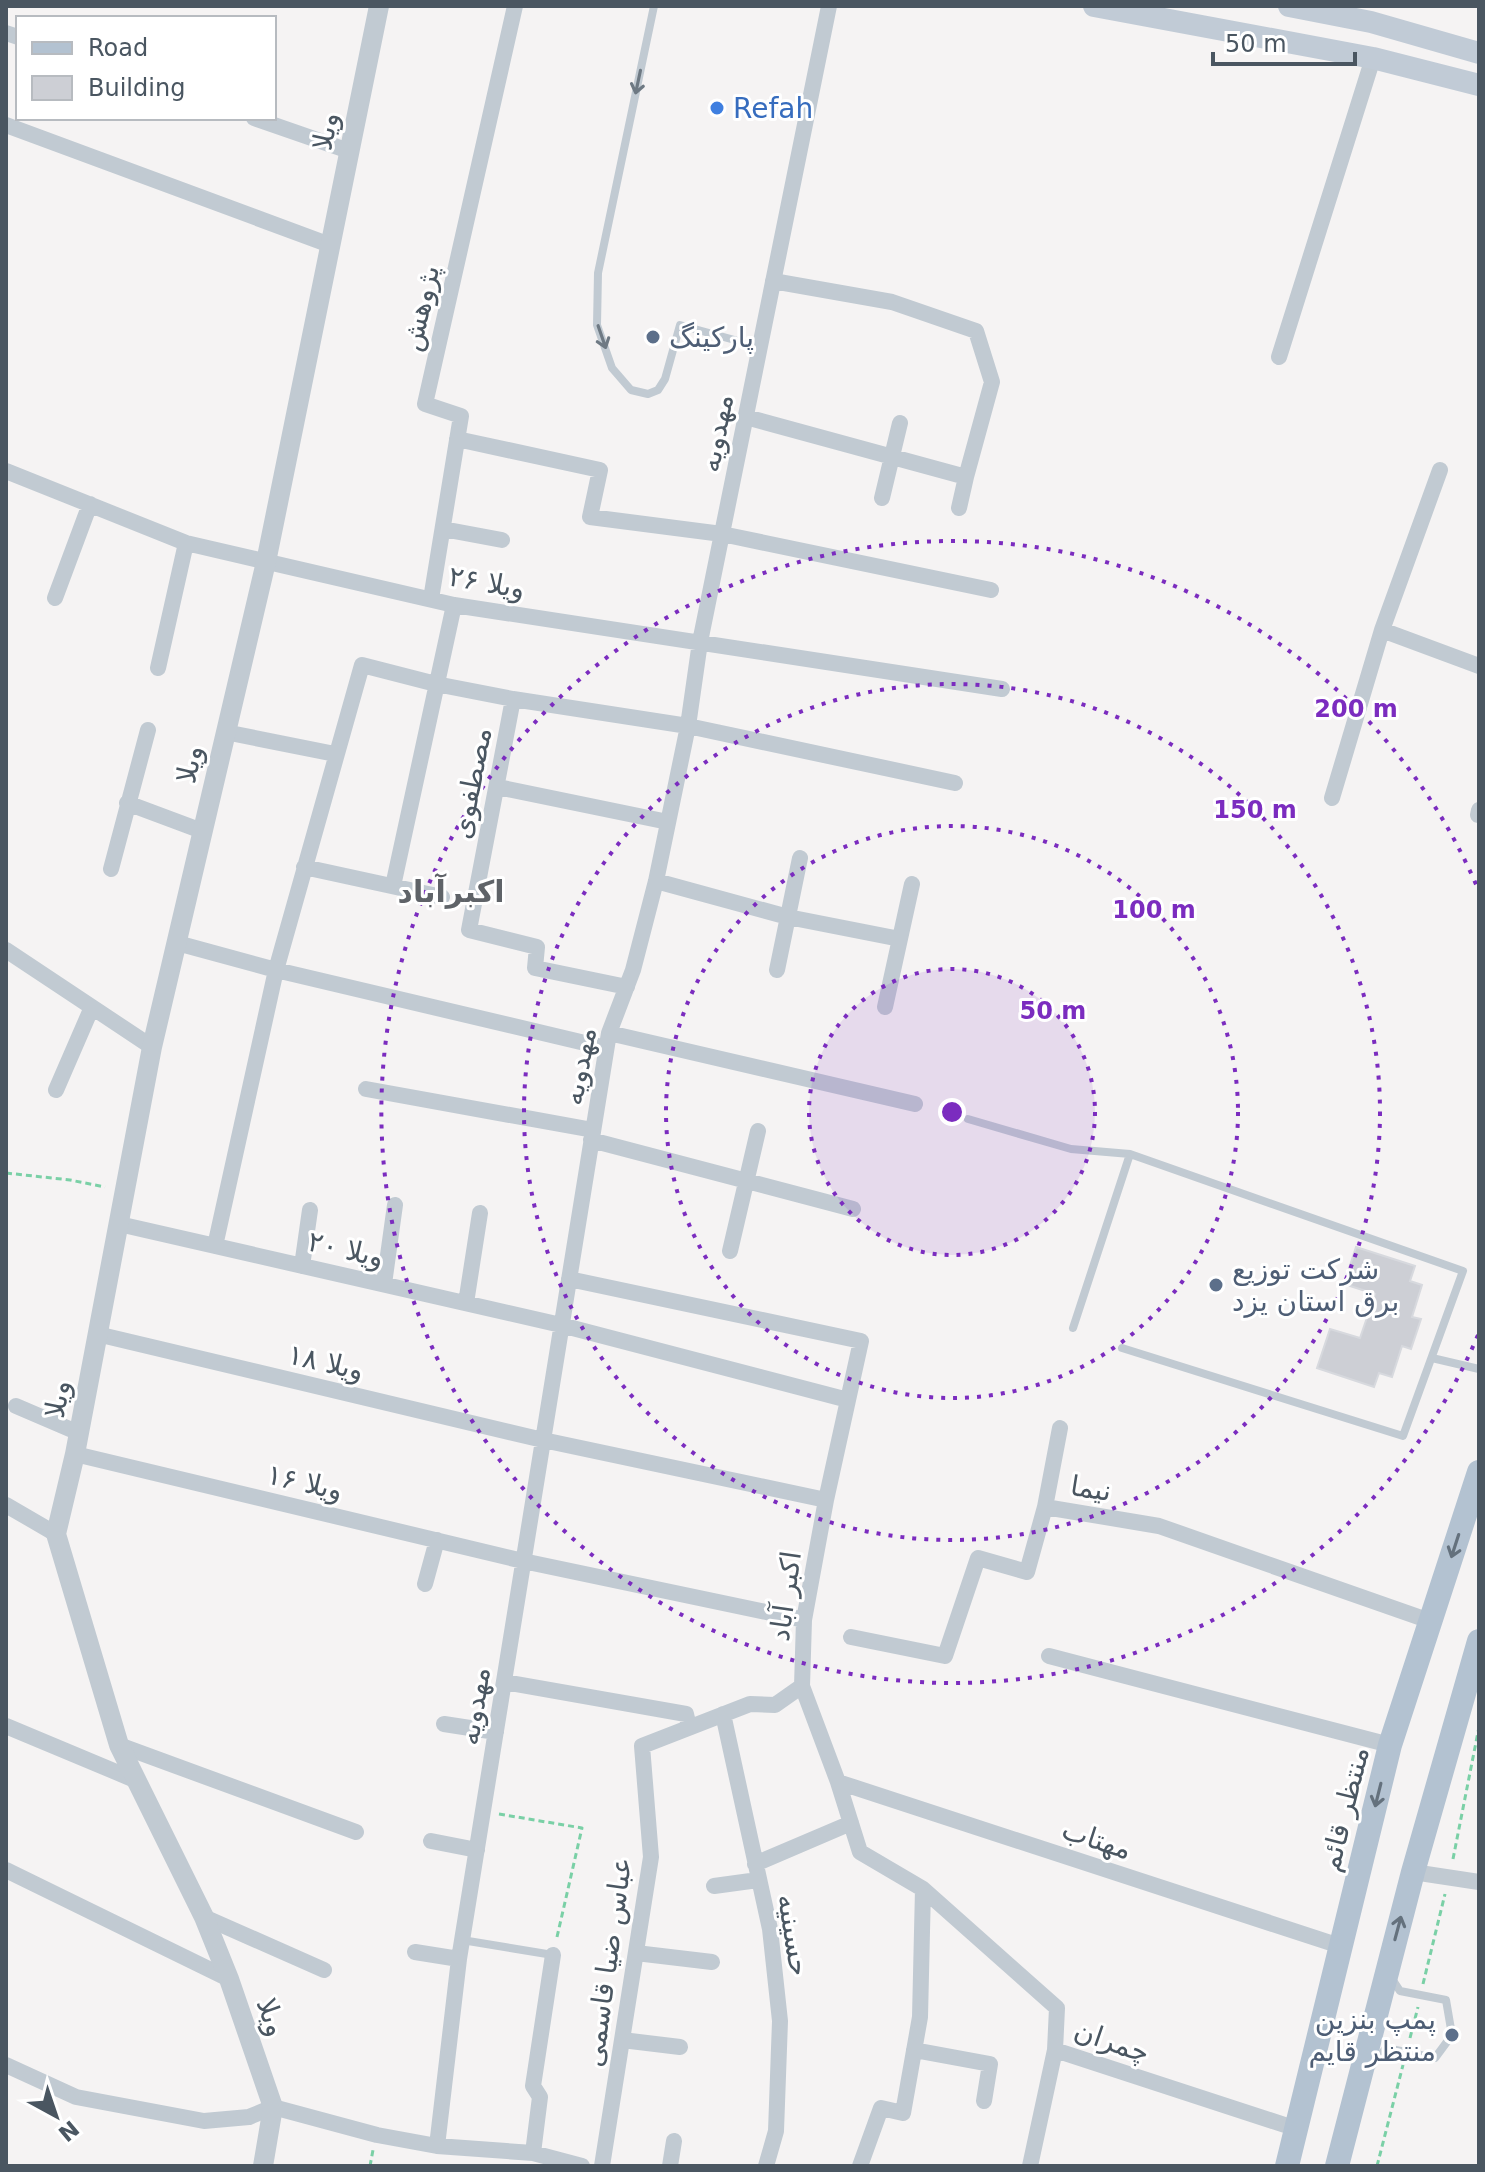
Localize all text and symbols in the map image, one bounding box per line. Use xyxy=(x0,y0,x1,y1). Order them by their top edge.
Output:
legend xyxy=(16,16,276,120)
scale bar xyxy=(1213,16,1355,66)
text: 50 m xyxy=(1225,30,1287,58)
text: Road xyxy=(88,34,148,62)
one-way arrow xyxy=(630,69,645,95)
text: Building xyxy=(88,74,185,102)
place label: Refah xyxy=(733,92,813,125)
marker: Refah xyxy=(708,99,726,117)
street label: ویلا xyxy=(305,109,346,153)
street label: پژوهش xyxy=(395,262,446,354)
place label: پارکینگ xyxy=(669,321,754,354)
one-way arrow xyxy=(595,325,610,350)
marker: پارکینگ xyxy=(644,328,662,346)
street label: مهدویه xyxy=(693,391,740,475)
street label: ویلا ۲۶ xyxy=(446,560,528,605)
text: 200 m xyxy=(1314,695,1398,723)
street label: مصطفوی xyxy=(445,725,498,842)
street label: ویلا xyxy=(169,742,210,786)
text: 150 m xyxy=(1213,796,1297,824)
district label: اکبرآباد xyxy=(398,873,504,909)
text: 100 m xyxy=(1112,896,1196,924)
text: 50 m xyxy=(1020,997,1086,1025)
street label: مهدویه xyxy=(556,1024,603,1108)
centre of rings xyxy=(938,1098,966,1126)
street label: ویلا ۲۰ xyxy=(305,1225,387,1274)
place label: شرکت توزیع برق استان یزد xyxy=(1232,1253,1399,1318)
marker: شرکت توزیع برق استان یزد xyxy=(1207,1276,1225,1294)
street label: ویلا ۱۸ xyxy=(285,1338,367,1387)
street label: ویلا xyxy=(38,1377,77,1421)
street label: ویلا ۱۶ xyxy=(264,1458,346,1507)
street label: نیما xyxy=(1068,1469,1114,1508)
one-way arrow xyxy=(1446,1534,1461,1559)
street label: اکبر آباد xyxy=(763,1549,808,1643)
street label: مهدویه xyxy=(452,1665,497,1748)
street label: منتظر قائم xyxy=(1313,1743,1376,1875)
one-way arrow xyxy=(1370,1781,1385,1807)
street label: مهتاب xyxy=(1058,1813,1136,1866)
street label: عباس ضیا قاسمی xyxy=(576,1855,639,2069)
street label: حسینیه xyxy=(771,1892,816,1978)
one-way arrow xyxy=(1392,1915,1407,1941)
street label: ویلا xyxy=(250,1994,293,2041)
place label: پمپ بنزین منتظر قایم xyxy=(1308,2003,1436,2068)
street label: چمران xyxy=(1070,2013,1154,2070)
marker: پمپ بنزین منتظر قایم xyxy=(1443,2026,1461,2044)
north arrow xyxy=(16,2076,96,2156)
text: N xyxy=(53,2115,84,2146)

